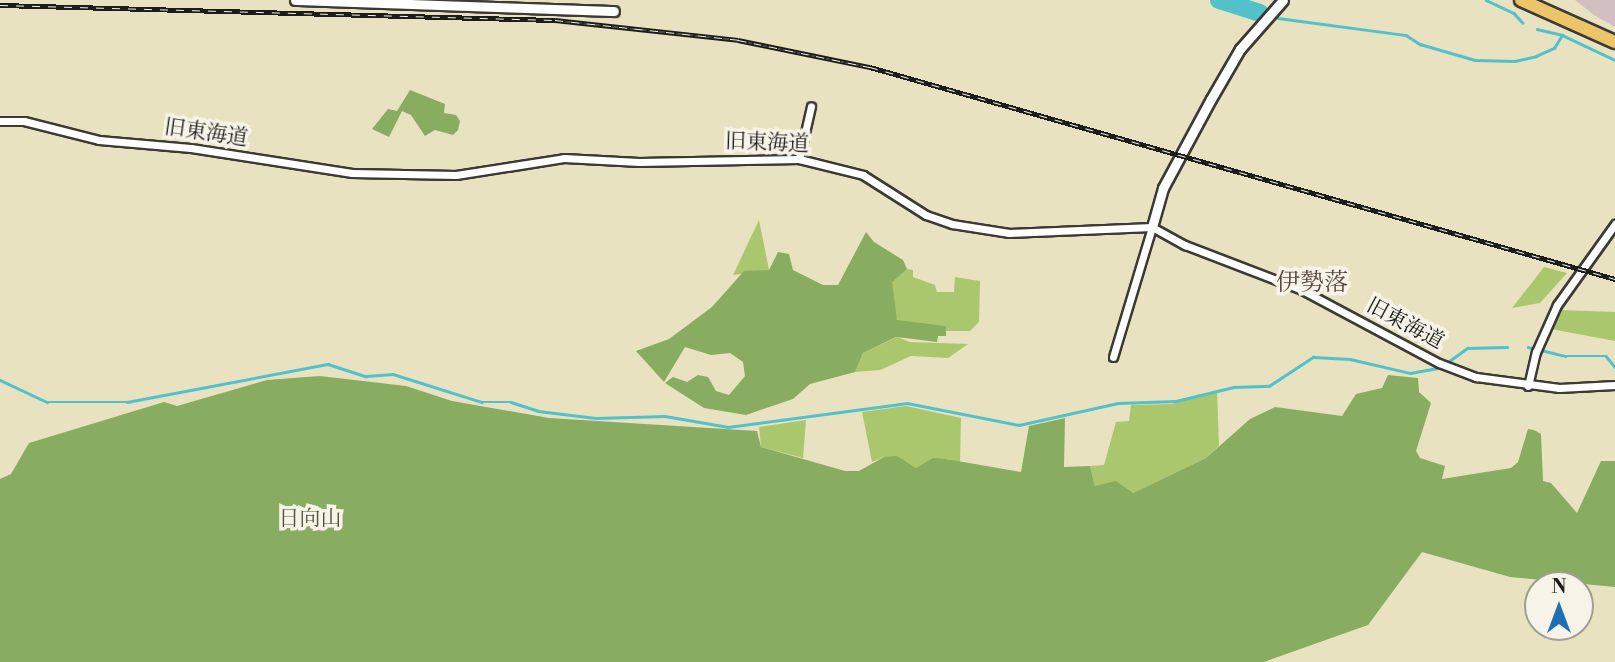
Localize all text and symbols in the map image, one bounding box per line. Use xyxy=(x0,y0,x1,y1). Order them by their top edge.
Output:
street label: 旧東海道 xyxy=(163,115,249,151)
street label: 旧東海道 xyxy=(725,129,809,157)
district label: 伊勢落 xyxy=(1276,270,1348,298)
street label: 旧東海道 xyxy=(1362,293,1448,355)
park label: 日向山 xyxy=(279,506,341,532)
north arrow xyxy=(1524,571,1594,641)
text: N xyxy=(1551,575,1567,599)

